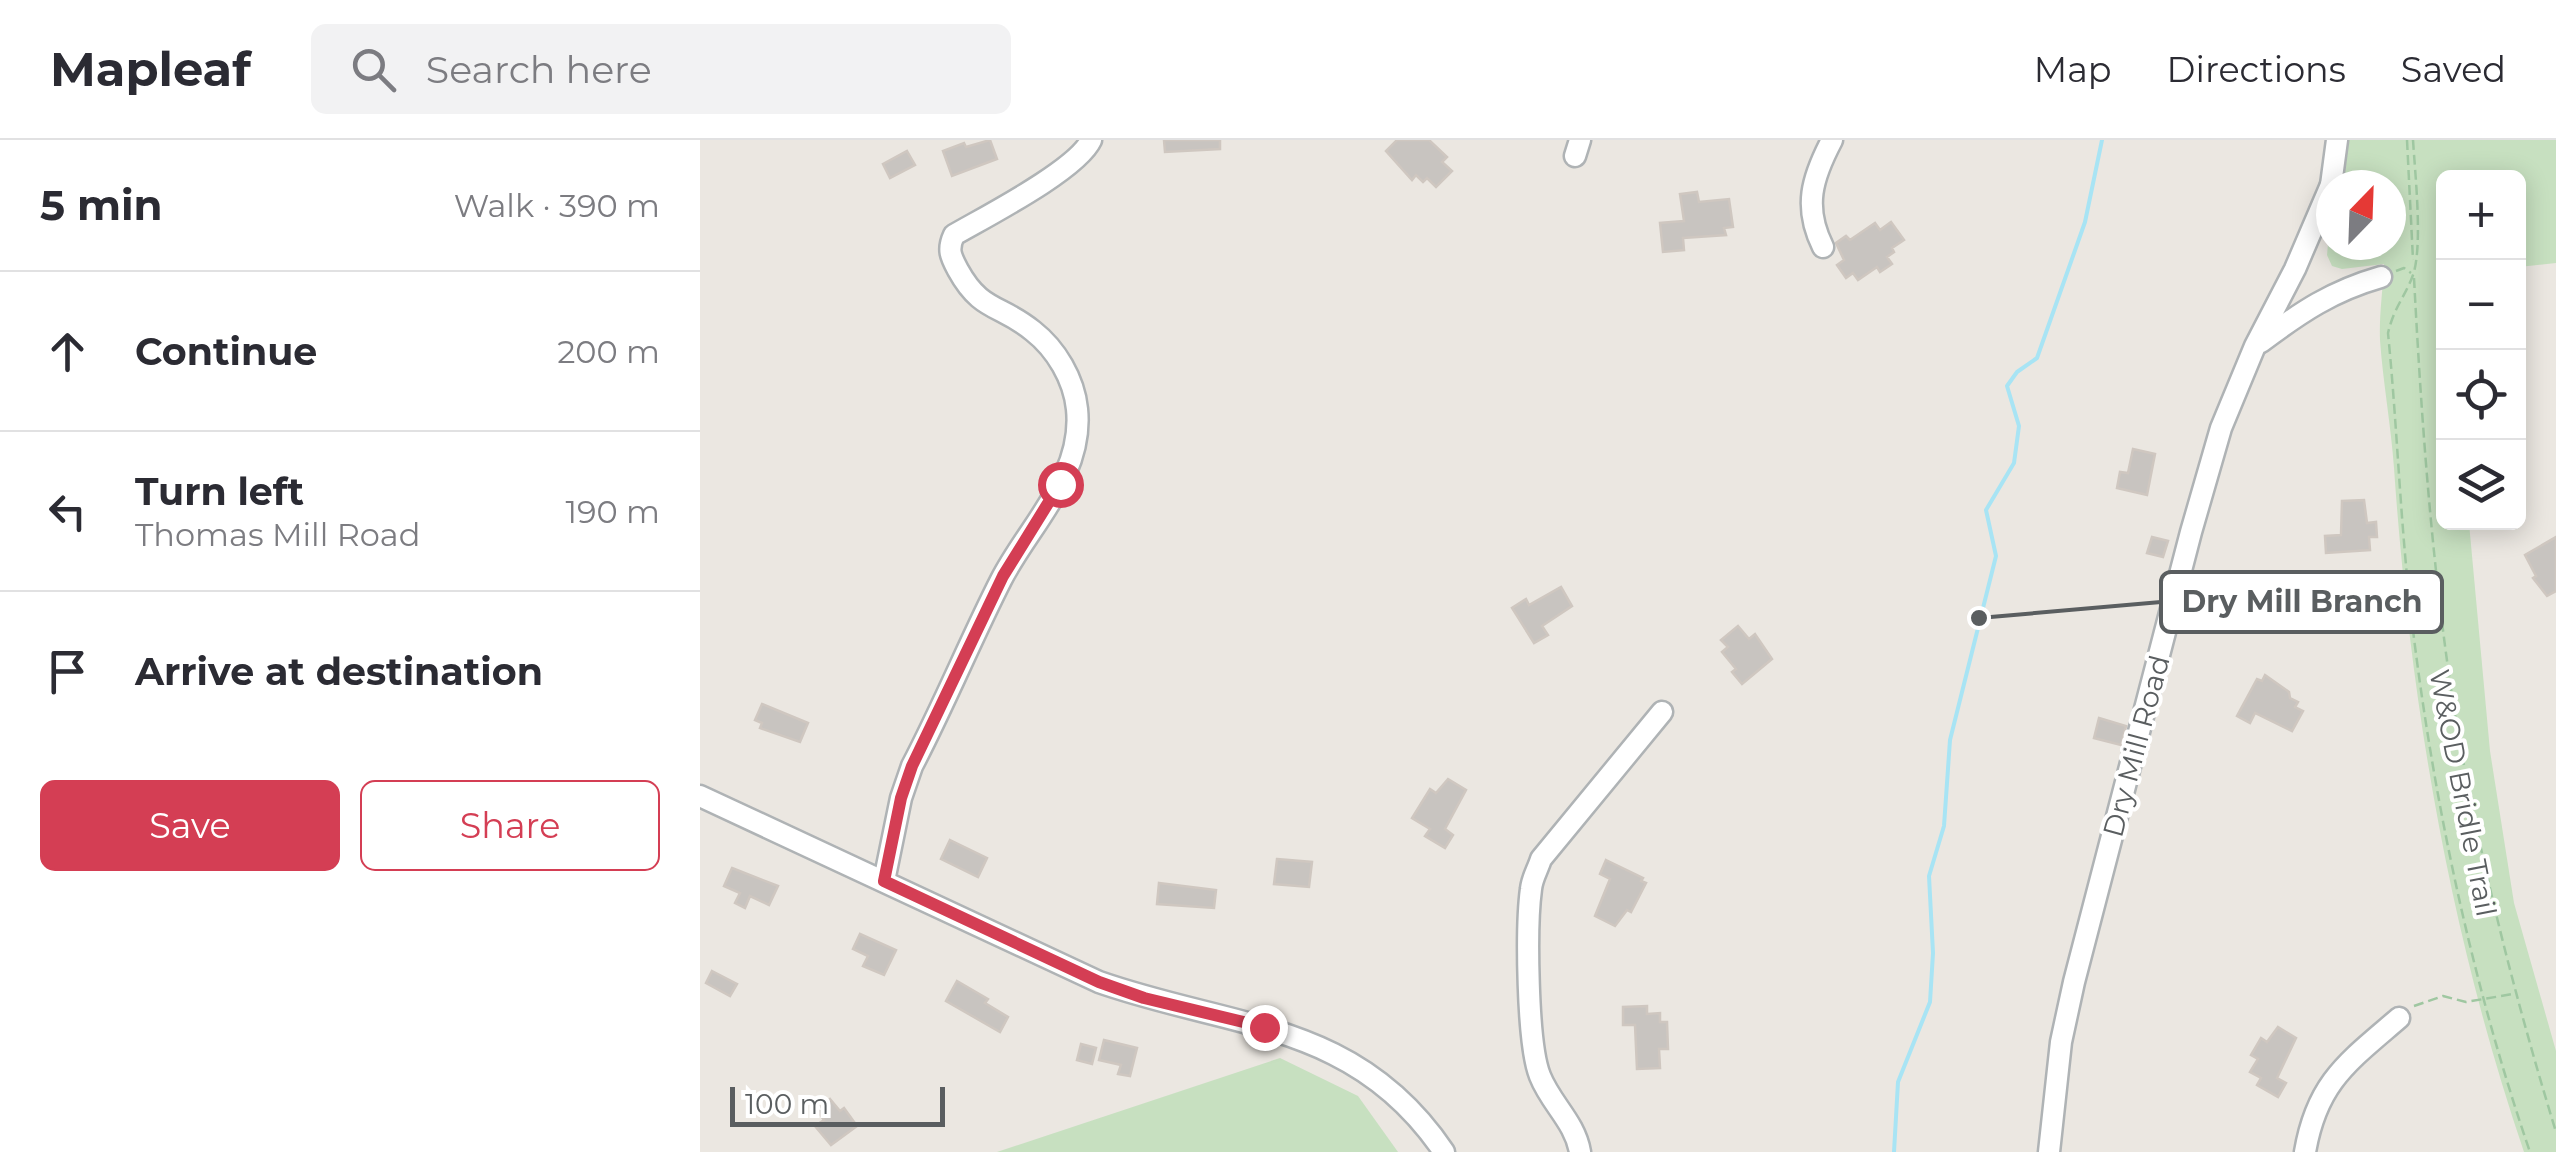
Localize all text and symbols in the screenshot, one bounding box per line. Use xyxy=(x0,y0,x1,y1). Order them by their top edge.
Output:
search box xyxy=(311,24,1011,114)
text: Mapleaf xyxy=(50,40,251,98)
icon: search xyxy=(346,42,401,97)
text: Search here xyxy=(426,46,652,93)
text: Map xyxy=(2034,48,2112,91)
text: Directions xyxy=(2167,48,2346,91)
text: Saved xyxy=(2401,48,2506,91)
north arrow xyxy=(2316,170,2406,260)
map controls xyxy=(2436,170,2526,530)
button: + xyxy=(2436,170,2526,260)
text: 5 min xyxy=(40,179,163,231)
text: Walk · 390 m xyxy=(454,186,660,225)
button: − xyxy=(2436,260,2526,350)
icon: ahead xyxy=(40,324,95,379)
text: Continue xyxy=(135,328,317,375)
text: 200 m xyxy=(557,332,660,371)
button: locate xyxy=(2436,350,2526,440)
button: layers xyxy=(2436,440,2526,530)
route start xyxy=(1038,462,1084,508)
text: Turn left xyxy=(135,468,304,515)
icon: left xyxy=(40,484,95,539)
text: 190 m xyxy=(565,492,660,531)
text: Thomas Mill Road xyxy=(135,515,420,554)
callout: Dry Mill Branch xyxy=(2161,572,2442,632)
text: Dry Mill Branch xyxy=(2182,583,2422,620)
icon: arrive xyxy=(40,644,95,699)
text: Arrive at destination xyxy=(135,648,543,695)
street label: Dry Mill Road xyxy=(2095,651,2177,841)
street label: W&OD Bridle Trail xyxy=(2422,667,2504,919)
button: Save xyxy=(40,780,340,871)
button: Share xyxy=(360,780,660,871)
route end xyxy=(1242,1005,1288,1051)
scale bar xyxy=(730,1082,945,1126)
text: 100 m xyxy=(745,1087,829,1121)

